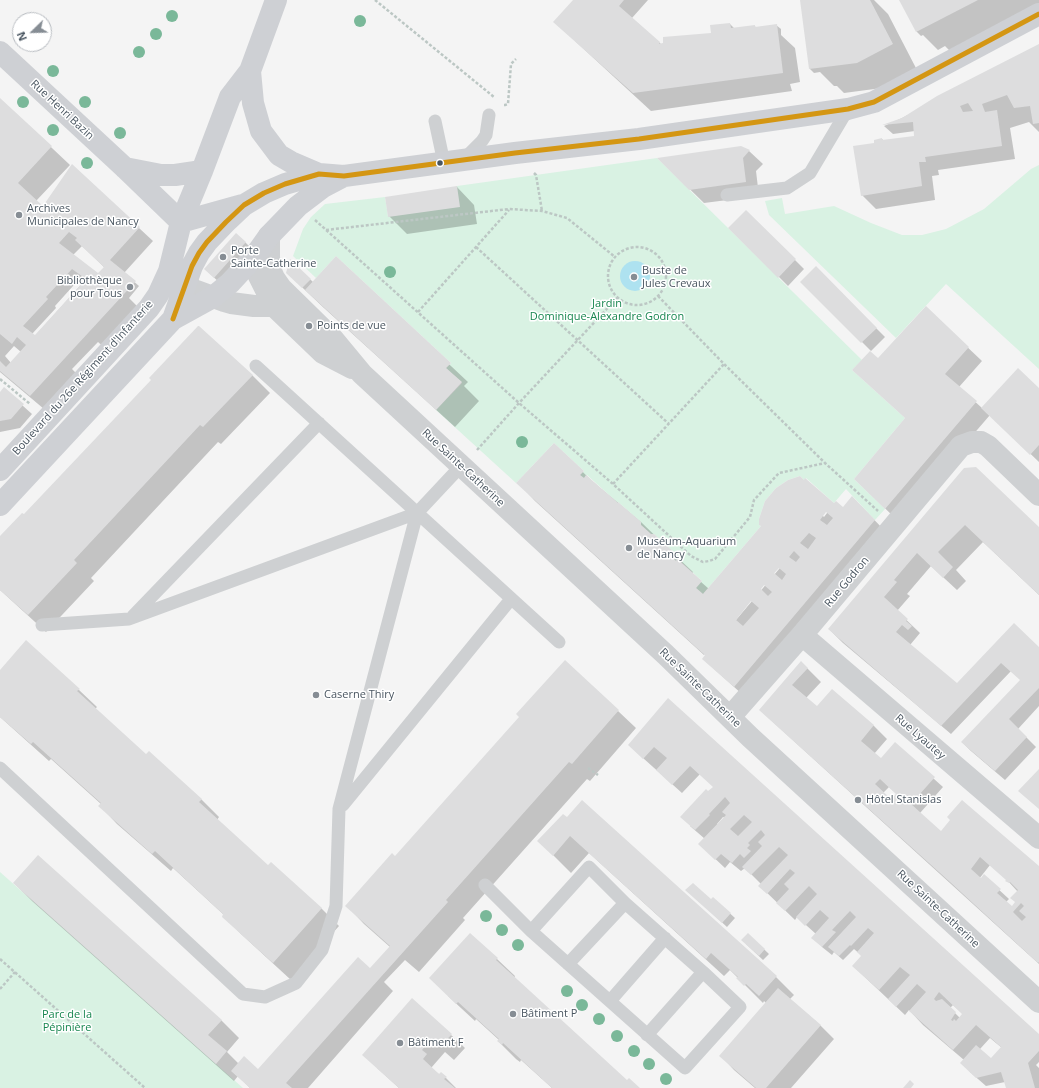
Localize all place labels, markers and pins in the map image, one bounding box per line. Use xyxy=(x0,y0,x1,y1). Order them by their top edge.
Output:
unlabelled marker xyxy=(435,158,445,168)
place label: Archives Municipales de Nancy xyxy=(27,202,139,228)
marker: Archives Municipales de Nancy xyxy=(14,210,24,220)
place label: Porte Sainte-Catherine xyxy=(231,244,316,270)
marker: Porte Sainte-Catherine xyxy=(218,252,228,262)
place label: Buste de Jules Crevaux xyxy=(642,264,710,290)
marker: Buste de Jules Crevaux xyxy=(629,272,639,282)
place label: Bibliothèque pour Tous xyxy=(57,274,122,300)
marker: Bibliothèque pour Tous xyxy=(125,282,135,292)
place label: Points de vue xyxy=(317,319,386,333)
marker: Points de vue xyxy=(304,321,314,331)
place label: Muséum-Aquarium de Nancy xyxy=(637,535,736,561)
marker: Muséum-Aquarium de Nancy xyxy=(624,543,634,553)
place label: Caserne Thiry xyxy=(324,688,394,702)
marker: Caserne Thiry xyxy=(311,690,321,700)
place label: Hôtel Stanislas xyxy=(866,793,941,807)
marker: Hôtel Stanislas xyxy=(853,795,863,805)
place label: Bâtiment P xyxy=(521,1007,577,1021)
marker: Bâtiment P xyxy=(508,1009,518,1019)
place label: Bâtiment F xyxy=(408,1036,463,1050)
marker: Bâtiment F xyxy=(395,1038,405,1048)

